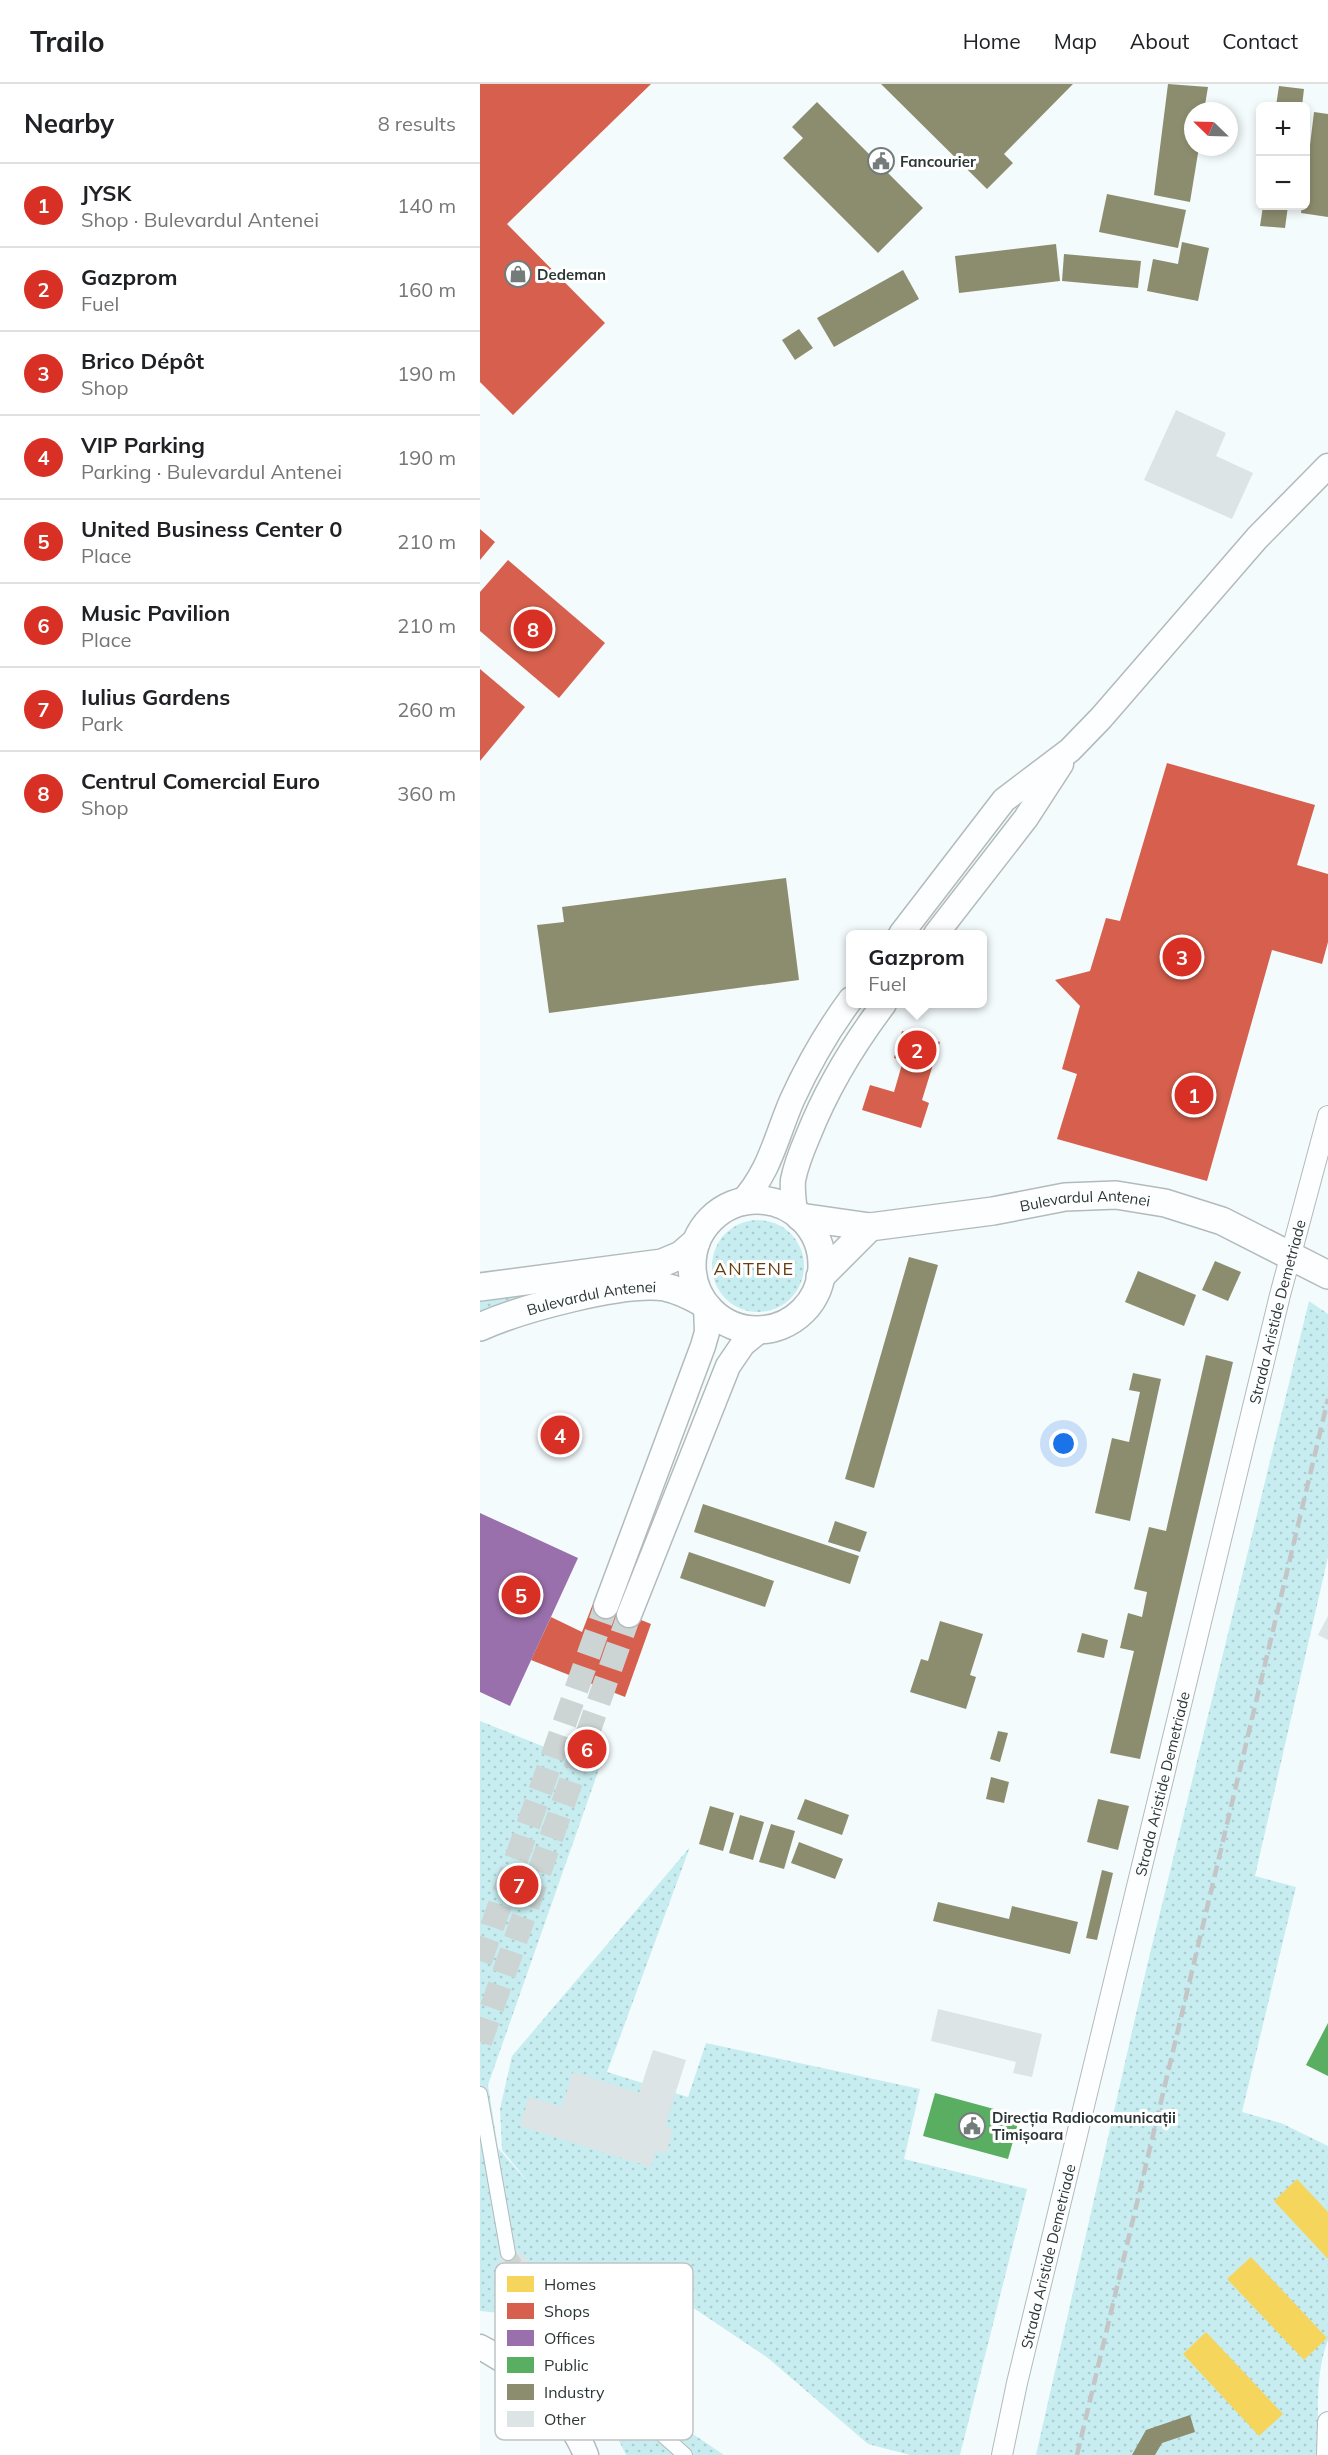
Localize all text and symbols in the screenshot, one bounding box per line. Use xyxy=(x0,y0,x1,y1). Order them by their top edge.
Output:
text: Trailo xyxy=(30,24,105,59)
text: Home xyxy=(963,28,1021,54)
text: Map xyxy=(1054,28,1097,54)
text: About xyxy=(1130,28,1189,54)
text: Contact xyxy=(1222,28,1298,54)
north arrow xyxy=(1184,102,1238,156)
map controls xyxy=(1256,102,1310,210)
button: + xyxy=(1256,102,1310,156)
text: Nearby xyxy=(24,107,114,140)
text: 8 results xyxy=(378,111,456,136)
public building icon: Fancourier xyxy=(866,146,896,176)
place label: Fancourier xyxy=(900,152,976,171)
button: − xyxy=(1256,156,1310,210)
text: JYSK xyxy=(81,179,131,207)
text: 1 xyxy=(38,193,50,218)
text: 140 m xyxy=(397,193,456,218)
text: Shop · Bulevardul Antenei xyxy=(81,207,319,232)
shop icon: Dedeman xyxy=(503,259,533,289)
text: Gazprom xyxy=(81,263,177,291)
place label: Dedeman xyxy=(537,265,606,284)
text: 2 xyxy=(38,277,50,302)
text: 160 m xyxy=(397,277,456,302)
text: Fuel xyxy=(81,291,119,316)
text: Brico Dépôt xyxy=(81,347,204,375)
text: 3 xyxy=(38,361,50,386)
text: 190 m xyxy=(397,361,456,386)
text: Shop xyxy=(81,375,129,400)
text: VIP Parking xyxy=(81,431,205,459)
text: 4 xyxy=(38,445,50,470)
text: 190 m xyxy=(397,445,456,470)
text: Parking · Bulevardul Antenei xyxy=(81,459,342,484)
text: United Business Center 0 xyxy=(81,515,342,543)
text: 5 xyxy=(38,529,50,554)
text: 210 m xyxy=(397,529,456,554)
text: Place xyxy=(81,543,131,568)
text: Music Pavilion xyxy=(81,599,230,627)
pin: 8 xyxy=(514,606,552,652)
text: 6 xyxy=(38,613,50,638)
text: 210 m xyxy=(397,613,456,638)
text: Place xyxy=(81,627,131,652)
text: Iulius Gardens xyxy=(81,683,230,711)
text: 7 xyxy=(38,697,50,722)
text: 260 m xyxy=(397,697,456,722)
text: Park xyxy=(81,711,123,736)
text: Centrul Comercial Euro xyxy=(81,767,320,795)
text: 8 xyxy=(38,781,50,806)
text: 360 m xyxy=(397,781,456,806)
text: Shop xyxy=(81,795,129,820)
popup xyxy=(846,930,987,1008)
pin: 3 xyxy=(1162,934,1202,980)
text: Gazprom xyxy=(868,943,965,971)
text: Fuel xyxy=(868,971,907,996)
pin: 2 xyxy=(898,1028,936,1072)
pin: 1 xyxy=(1174,1072,1214,1118)
street label: Bulevardul Antenei xyxy=(1018,1185,1152,1215)
street label: Strada Aristide Demetriade xyxy=(1245,1217,1309,1406)
district label: ANTENE xyxy=(713,1257,795,1280)
street label: Bulevardul Antenei xyxy=(524,1277,656,1319)
pin: 4 xyxy=(540,1412,580,1458)
your location xyxy=(1049,1429,1078,1458)
pin: 5 xyxy=(502,1572,540,1618)
street label: Strada Aristide Demetriade xyxy=(1130,1689,1193,1878)
pin: 6 xyxy=(568,1726,606,1772)
pin: 7 xyxy=(500,1862,538,1908)
place label: Direcția Radiocomunicații Timișoara xyxy=(992,2108,1176,2145)
public building icon: Direcția Radiocomunicații Timișoara xyxy=(957,2111,987,2141)
street label: Strada Aristide Demetriade xyxy=(1016,2162,1079,2351)
legend xyxy=(495,2263,693,2440)
text: Homes xyxy=(544,2274,596,2294)
text: Shops xyxy=(544,2301,590,2321)
text: Offices xyxy=(544,2328,595,2348)
text: Public xyxy=(544,2355,589,2375)
text: Industry xyxy=(544,2382,605,2402)
text: Other xyxy=(544,2409,586,2429)

